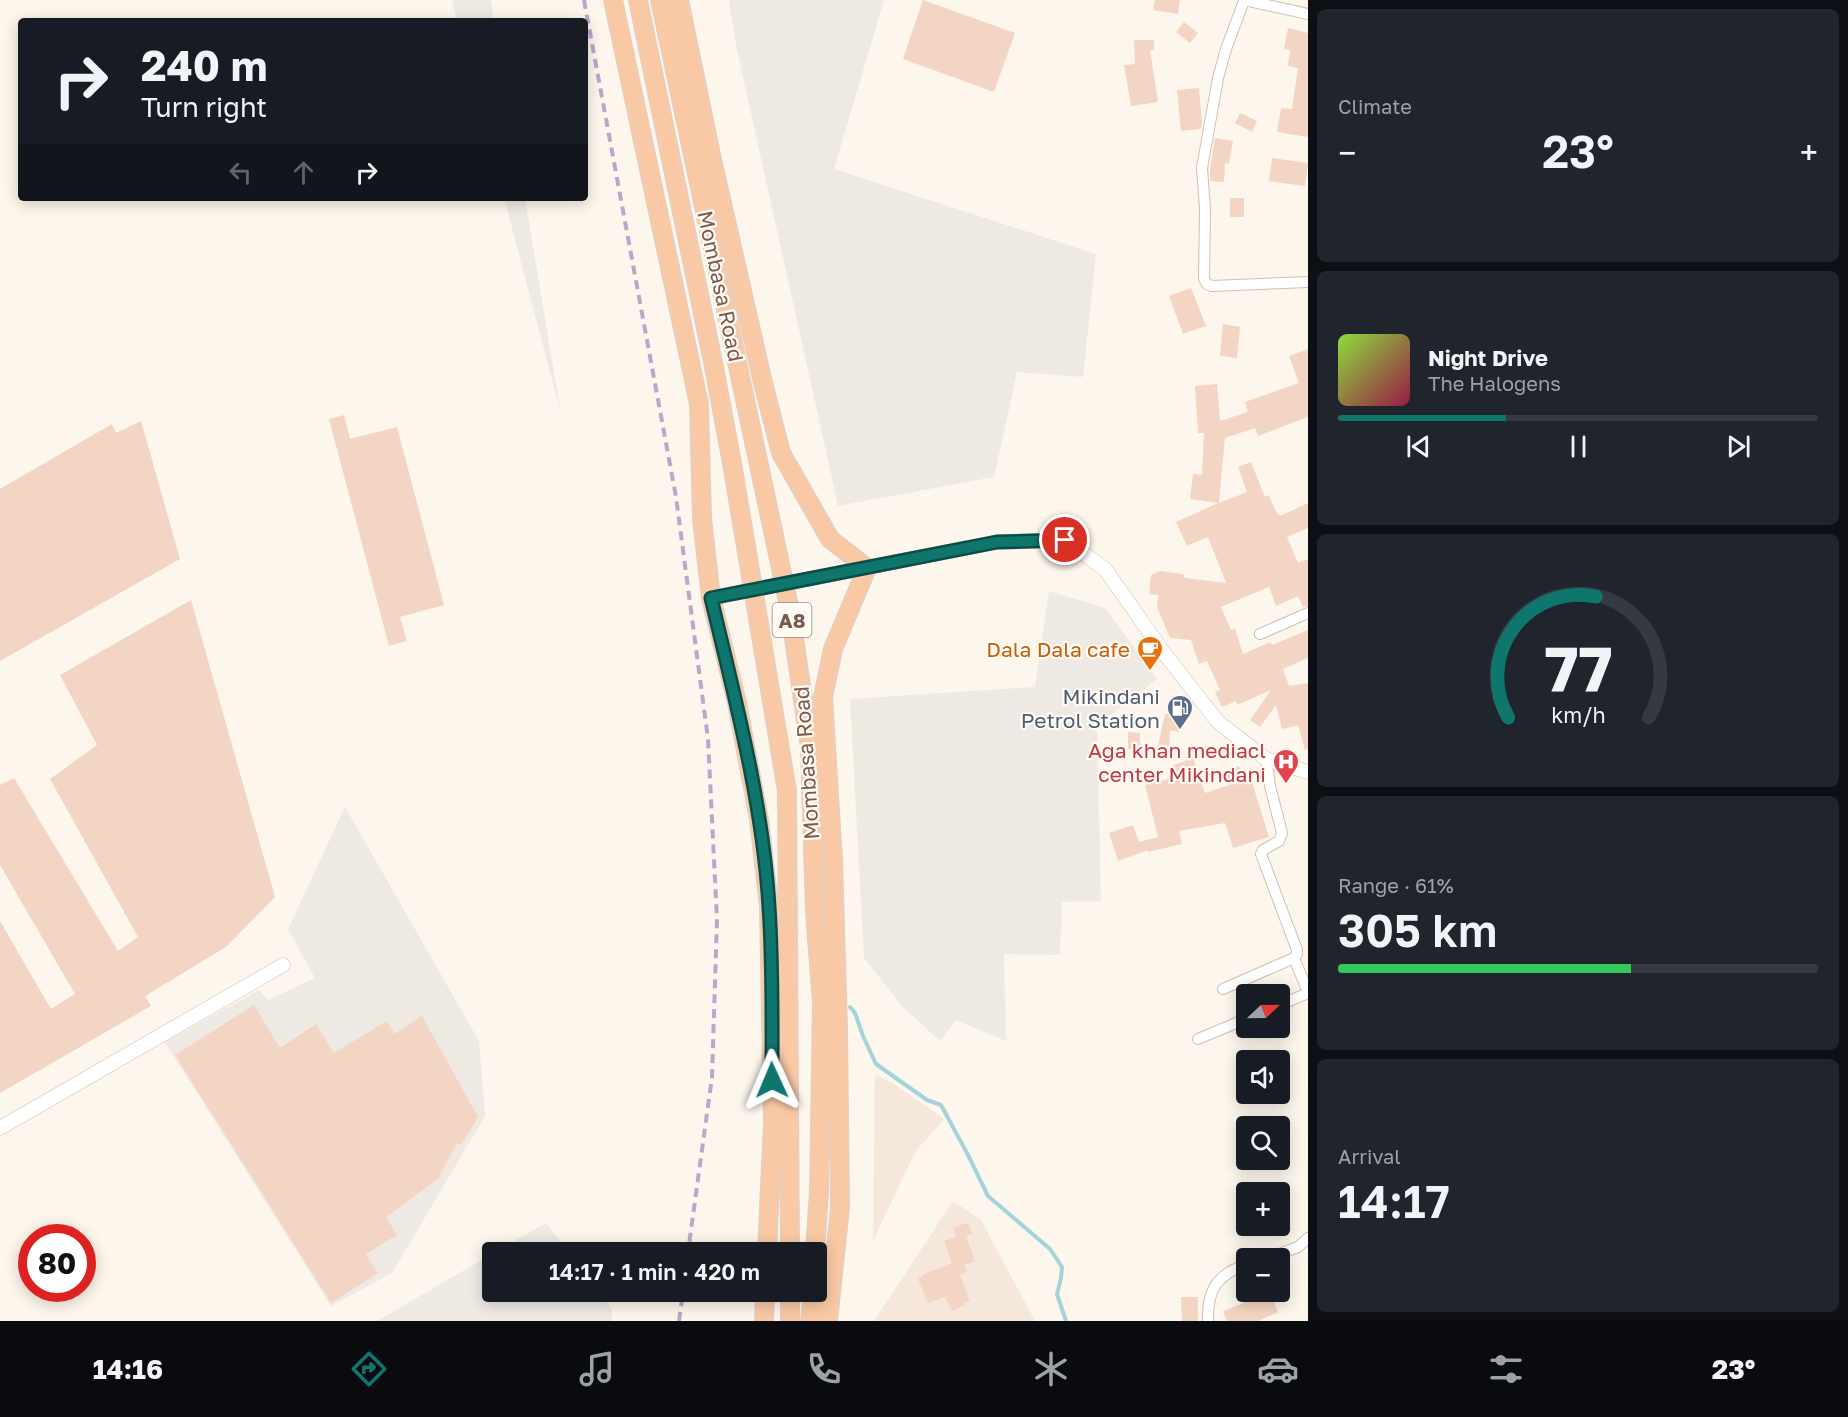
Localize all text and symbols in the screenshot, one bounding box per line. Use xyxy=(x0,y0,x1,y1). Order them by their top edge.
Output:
text: 240 m xyxy=(141,40,267,90)
icon: right xyxy=(42,42,120,120)
text: Turn right xyxy=(141,91,267,123)
text: Climate xyxy=(1338,94,1412,118)
text: 23° xyxy=(1542,124,1614,178)
text: − xyxy=(1338,133,1356,172)
text: + xyxy=(1800,133,1818,172)
icon: left xyxy=(224,156,257,189)
icon: ahead xyxy=(287,156,320,189)
icon: right xyxy=(350,156,383,189)
street label: Mombasa Road xyxy=(692,208,750,364)
text: Night Drive xyxy=(1428,344,1548,371)
text: The Halogens xyxy=(1428,371,1561,395)
icon: previous xyxy=(1402,430,1435,463)
icon: pause xyxy=(1562,430,1595,463)
icon: next xyxy=(1722,430,1755,463)
pin xyxy=(1039,514,1090,565)
icon: arrive xyxy=(1048,523,1081,556)
road number: A8 xyxy=(772,603,812,637)
text: 77 xyxy=(1544,631,1612,706)
cafe icon: Dala Dala cafe xyxy=(1135,634,1165,672)
place label: Dala Dala cafe xyxy=(986,636,1130,662)
place label: Mikindani Petrol Station xyxy=(1021,683,1160,733)
street label: Mombasa Road xyxy=(788,685,824,841)
fuel station icon: Mikindani Petrol Station xyxy=(1165,693,1195,731)
text: km/h xyxy=(1551,702,1605,728)
place label: Aga khan mediacl center Mikindani xyxy=(1088,737,1266,787)
hospital icon: Aga khan mediacl center Mikindani xyxy=(1271,747,1301,785)
text: Range · 61% xyxy=(1338,873,1454,897)
text: 305 km xyxy=(1338,903,1497,957)
north arrow xyxy=(1236,984,1290,1038)
map controls xyxy=(1236,984,1290,1302)
position arrow xyxy=(740,1048,804,1112)
button: sound xyxy=(1236,1050,1290,1104)
button: search xyxy=(1236,1116,1290,1170)
text: Arrival xyxy=(1338,1144,1401,1168)
text: 14:17 xyxy=(1338,1174,1450,1228)
button: + xyxy=(1236,1182,1290,1236)
speed limit sign: 80 xyxy=(18,1224,96,1302)
button: − xyxy=(1236,1248,1290,1302)
text: 14:17 · 1 min · 420 m xyxy=(549,1258,760,1285)
icon: directions xyxy=(348,1348,390,1390)
icon: music xyxy=(576,1348,618,1390)
icon: phone xyxy=(803,1348,845,1390)
icon: climate xyxy=(1030,1348,1072,1390)
icon: car xyxy=(1257,1348,1299,1390)
icon: filters xyxy=(1485,1348,1527,1390)
text: 14:16 xyxy=(93,1353,163,1385)
text: 23° xyxy=(1712,1353,1755,1385)

